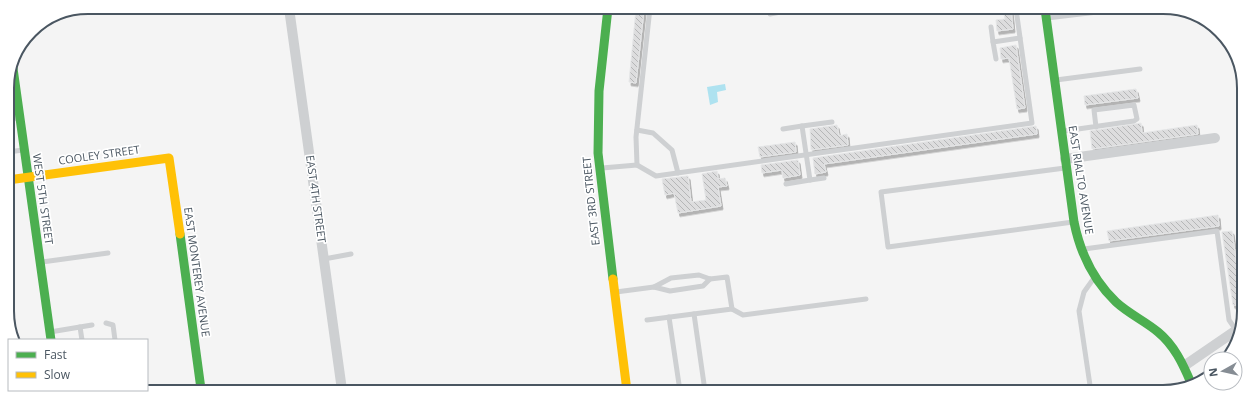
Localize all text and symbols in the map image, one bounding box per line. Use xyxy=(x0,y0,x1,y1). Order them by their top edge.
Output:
street label: EAST RIALTO AVENUE xyxy=(1065,124,1098,235)
street label: COOLEY STREET xyxy=(57,141,141,168)
street label: WEST 5TH STREET xyxy=(30,152,57,245)
street label: EAST 4TH STREET xyxy=(303,154,330,244)
street label: EAST 3RD STREET xyxy=(578,156,603,246)
street label: EAST MONTEREY AVENUE xyxy=(181,206,214,338)
legend xyxy=(8,339,148,391)
text: Fast xyxy=(44,346,67,363)
north arrow xyxy=(1203,351,1243,391)
text: Slow xyxy=(44,366,71,383)
text: N xyxy=(1205,367,1221,378)

